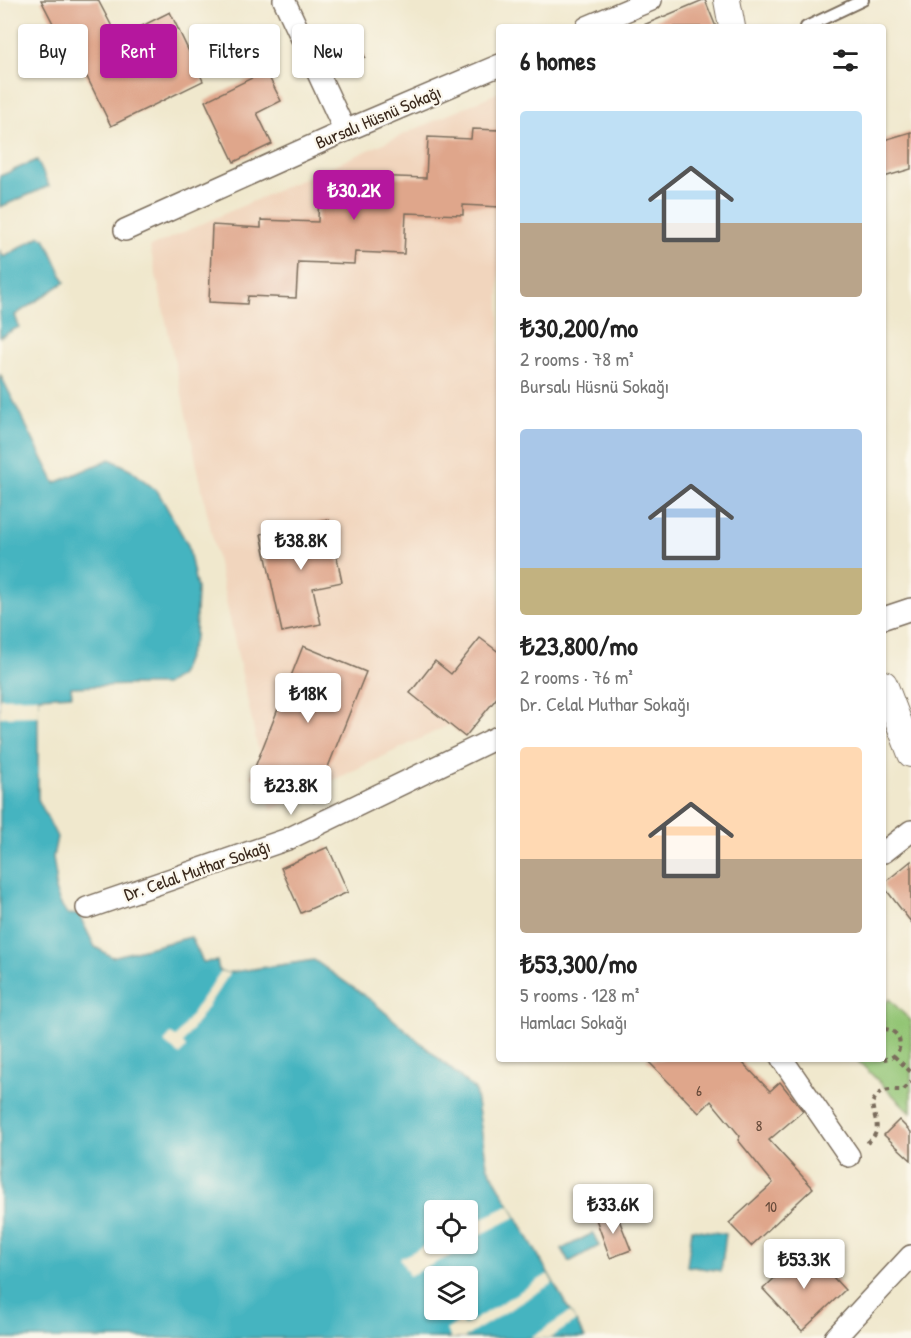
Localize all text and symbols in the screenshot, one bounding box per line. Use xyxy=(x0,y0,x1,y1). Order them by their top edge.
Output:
chip: Buy xyxy=(18,24,88,78)
chip: Rent xyxy=(100,24,177,78)
chip: Filters xyxy=(189,24,280,78)
chip: New xyxy=(292,24,364,78)
text: 6 homes xyxy=(520,43,596,78)
icon: filters xyxy=(829,44,862,77)
street label: Bursalı Hüsnü Sokağı xyxy=(311,79,445,155)
icon: home xyxy=(637,150,745,258)
pin: ₺30.2K xyxy=(305,170,403,221)
text: ₺30.2K xyxy=(327,176,381,203)
text: ₺30,200/mo xyxy=(520,310,638,345)
text: 2 rooms · 78 m² xyxy=(520,345,634,372)
text: Bursalı Hüsnü Sokağı xyxy=(520,372,669,399)
icon: home xyxy=(637,468,745,576)
pin: ₺38.8K xyxy=(252,520,350,571)
text: ₺38.8K xyxy=(275,526,327,553)
text: ₺23,800/mo xyxy=(520,628,638,663)
text: 2 rooms · 76 m² xyxy=(520,663,633,690)
pin: ₺18K xyxy=(272,673,344,724)
text: ₺18K xyxy=(289,679,327,706)
text: Dr. Celal Muthar Sokağı xyxy=(520,690,690,717)
pin: ₺23.8K xyxy=(242,765,340,816)
text: ₺23.8K xyxy=(264,771,318,798)
icon: home xyxy=(637,786,745,894)
street label: Dr. Celal Muthar Sokağı xyxy=(121,833,273,907)
text: ₺53,300/mo xyxy=(520,946,637,981)
text: 5 rooms · 128 m² xyxy=(520,981,639,1008)
text: Hamlacı Sokağı xyxy=(520,1008,628,1035)
house number: 6 xyxy=(696,1080,702,1101)
house number: 8 xyxy=(756,1115,762,1136)
pin: ₺33.6K xyxy=(564,1184,662,1235)
text: ₺33.6K xyxy=(587,1190,639,1217)
house number: 10 xyxy=(765,1196,777,1217)
map controls xyxy=(424,1200,478,1320)
button: locate xyxy=(424,1200,478,1254)
pin: ₺53.3K xyxy=(755,1239,853,1290)
text: ₺53.3K xyxy=(778,1245,830,1272)
button: layers xyxy=(424,1266,478,1320)

